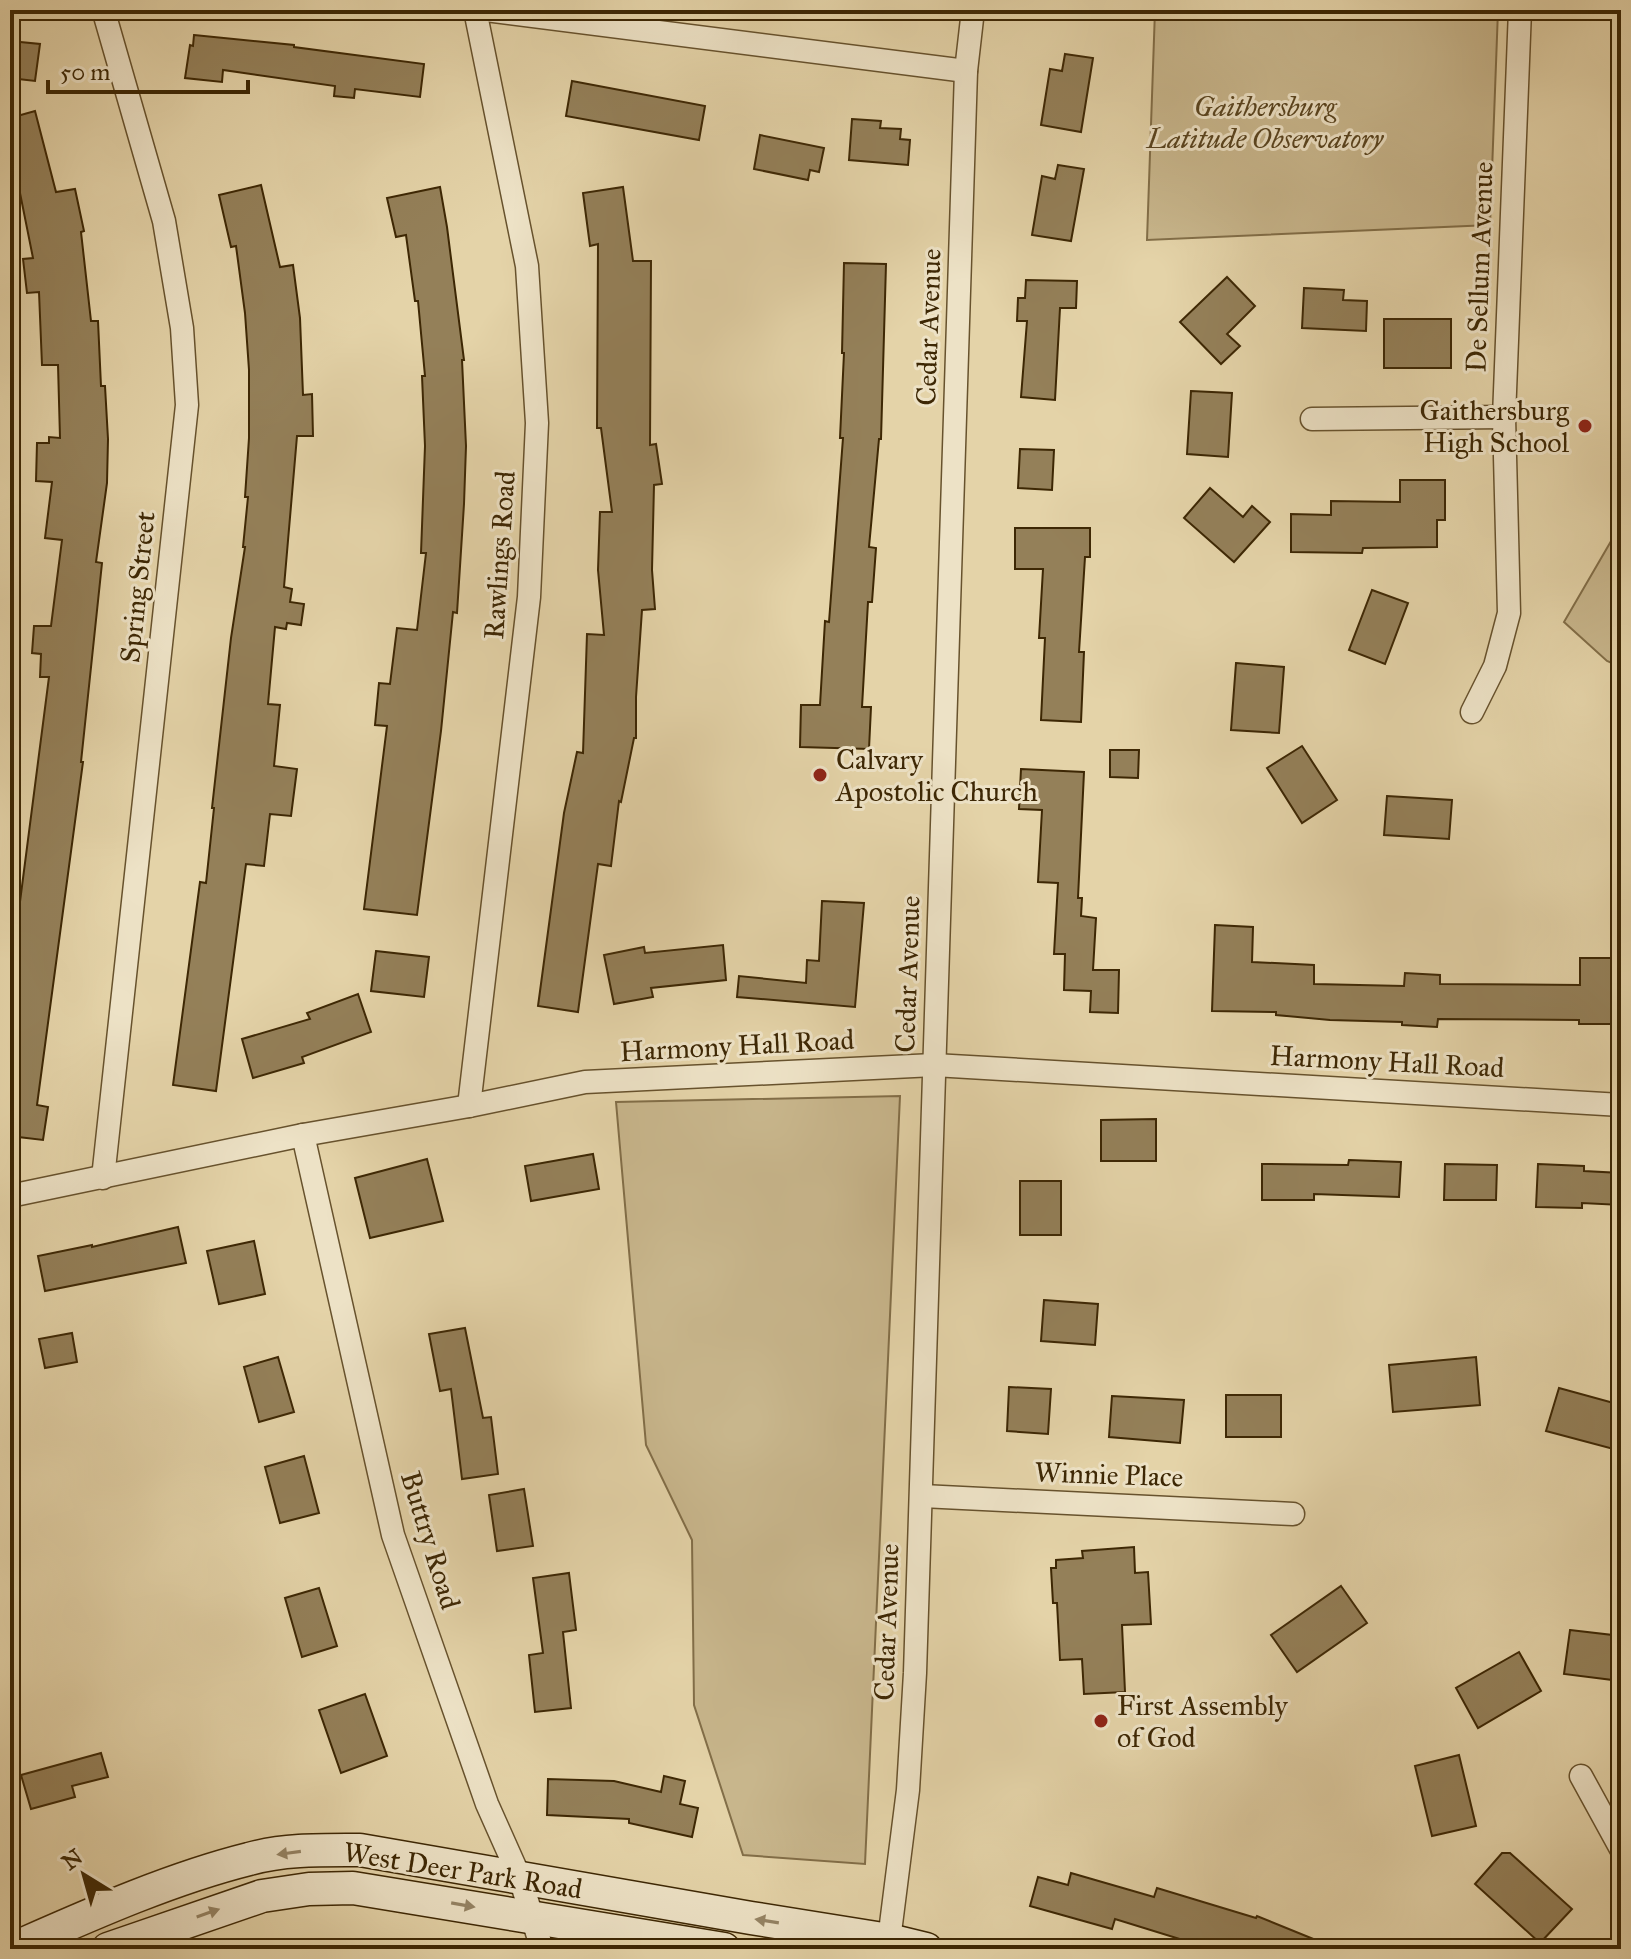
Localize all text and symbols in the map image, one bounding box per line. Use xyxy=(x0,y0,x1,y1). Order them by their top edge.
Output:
scale bar xyxy=(48,44,248,94)
text: 50 m xyxy=(60,57,110,87)
park label: Gaithersburg Latitude Observatory xyxy=(1145,89,1385,156)
street label: De Sellum Avenue xyxy=(1458,161,1501,373)
street label: Cedar Avenue xyxy=(908,248,949,406)
place label: Gaithersburg High School xyxy=(1419,393,1570,460)
marker: Gaithersburg High School xyxy=(1576,417,1594,435)
street label: Rawlings Road xyxy=(476,470,523,641)
street label: Spring Street xyxy=(112,510,163,664)
place label: Calvary Apostolic Church xyxy=(835,742,1038,809)
marker: Calvary Apostolic Church xyxy=(811,766,829,784)
street label: Cedar Avenue xyxy=(887,895,928,1053)
street label: Harmony Hall Road xyxy=(619,1022,855,1069)
street label: Harmony Hall Road xyxy=(1269,1038,1505,1085)
street label: Winnie Place xyxy=(1034,1454,1184,1495)
street label: Buttry Road xyxy=(393,1467,468,1613)
street label: Cedar Avenue xyxy=(866,1543,907,1701)
place label: First Assembly of God xyxy=(1117,1688,1289,1755)
marker: First Assembly of God xyxy=(1092,1712,1110,1730)
street label: West Deer Park Road xyxy=(341,1834,585,1907)
north arrow xyxy=(44,1835,124,1915)
text: N xyxy=(57,1843,88,1876)
one-way arrow xyxy=(276,1847,301,1860)
one-way arrow xyxy=(451,1899,476,1911)
one-way arrow xyxy=(196,1906,220,1918)
one-way arrow xyxy=(754,1914,779,1927)

